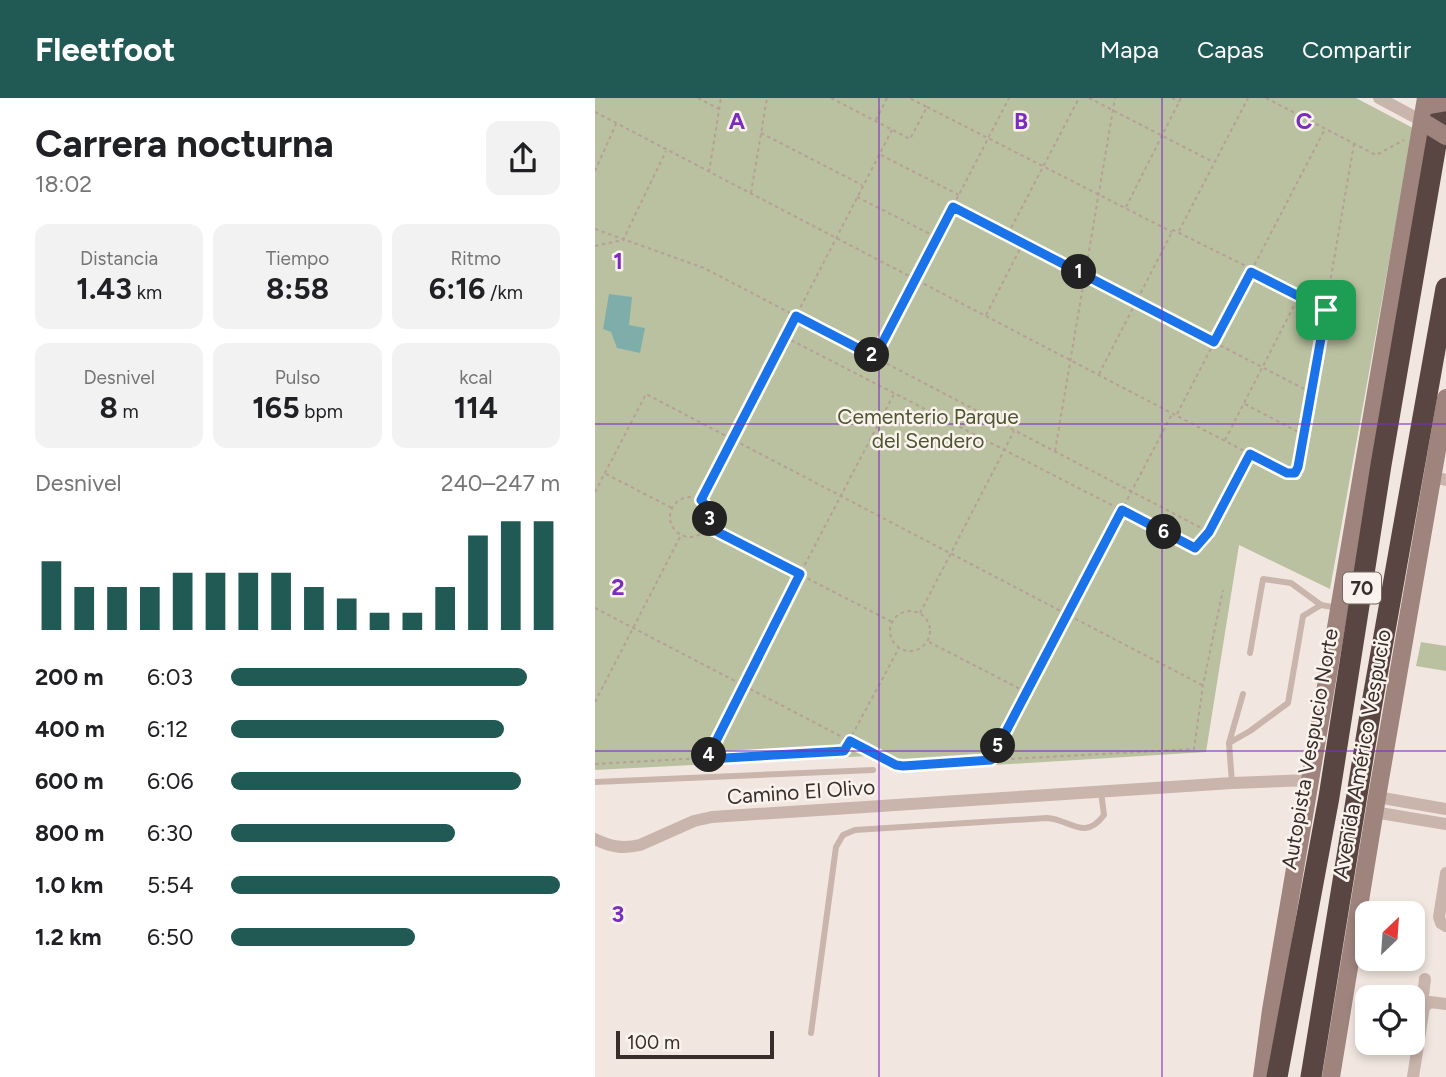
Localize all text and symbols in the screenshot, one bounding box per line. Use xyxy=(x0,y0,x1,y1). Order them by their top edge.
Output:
text: Fleetfoot xyxy=(35,30,175,69)
text: Mapa xyxy=(1100,35,1159,64)
text: Capas xyxy=(1197,35,1264,64)
text: Compartir xyxy=(1302,35,1411,64)
text: A xyxy=(729,107,746,135)
text: B xyxy=(1014,107,1028,135)
text: C xyxy=(1296,107,1313,135)
text: Carrera nocturna xyxy=(35,121,334,167)
button: share xyxy=(486,121,560,195)
text: 18:02 xyxy=(35,170,92,198)
text: Distancia xyxy=(80,247,158,270)
text: Tiempo xyxy=(266,247,329,270)
text: Ritmo xyxy=(450,247,501,270)
text: 1 xyxy=(613,247,623,275)
pin: 1 xyxy=(1061,254,1097,290)
text: 1 xyxy=(1074,260,1083,283)
text: 1.43 xyxy=(76,270,132,307)
text: 8:58 xyxy=(266,270,329,307)
text: 6:16 xyxy=(429,270,485,307)
pin xyxy=(1296,280,1356,340)
text: km xyxy=(132,281,162,304)
text: /km xyxy=(485,281,523,304)
icon: arrive xyxy=(1307,291,1345,329)
pin: 2 xyxy=(855,338,889,372)
text: 2 xyxy=(866,343,877,366)
text: Desnivel xyxy=(83,366,155,389)
text: Pulso xyxy=(275,366,320,389)
text: kcal xyxy=(459,366,492,389)
text: 8 xyxy=(100,389,118,426)
text: 165 xyxy=(252,389,300,426)
text: 114 xyxy=(454,389,498,426)
text: m xyxy=(118,400,139,423)
text: bpm xyxy=(300,400,343,423)
park label: Cementerio Parque del Sendero xyxy=(837,404,1019,453)
text: Desnivel xyxy=(35,469,122,497)
text: 240–247 m xyxy=(441,469,560,497)
pin: 3 xyxy=(692,502,727,536)
text: 3 xyxy=(704,507,715,530)
pin: 6 xyxy=(1147,514,1181,550)
text: 6 xyxy=(1158,520,1169,543)
text: 2 xyxy=(611,573,625,601)
road number: 70 xyxy=(1343,573,1381,603)
street label: Autopista Vespucio Norte xyxy=(1276,626,1343,871)
street label: Avenida Américo Vespucio xyxy=(1327,627,1396,881)
text: 200 m xyxy=(35,663,104,691)
text: 6:03 xyxy=(147,663,193,691)
text: 400 m xyxy=(35,715,105,743)
text: 6:12 xyxy=(147,715,188,743)
pin: 5 xyxy=(981,728,1015,764)
text: 5 xyxy=(992,734,1003,757)
pin: 4 xyxy=(691,738,727,772)
text: 4 xyxy=(702,743,715,766)
text: 600 m xyxy=(35,767,104,795)
text: 6:06 xyxy=(147,767,194,795)
street label: Camino El Olivo xyxy=(726,774,876,809)
text: 800 m xyxy=(35,819,104,847)
text: 6:30 xyxy=(147,819,193,847)
text: 1.0 km xyxy=(35,871,103,899)
text: 5:54 xyxy=(147,871,194,899)
text: 3 xyxy=(612,900,624,928)
north arrow xyxy=(1355,901,1425,971)
map controls xyxy=(1355,901,1425,1055)
text: 1.2 km xyxy=(35,923,102,951)
text: 6:50 xyxy=(147,923,194,951)
button: locate xyxy=(1355,985,1425,1055)
scale bar xyxy=(616,1028,773,1060)
text: 100 m xyxy=(627,1031,680,1054)

